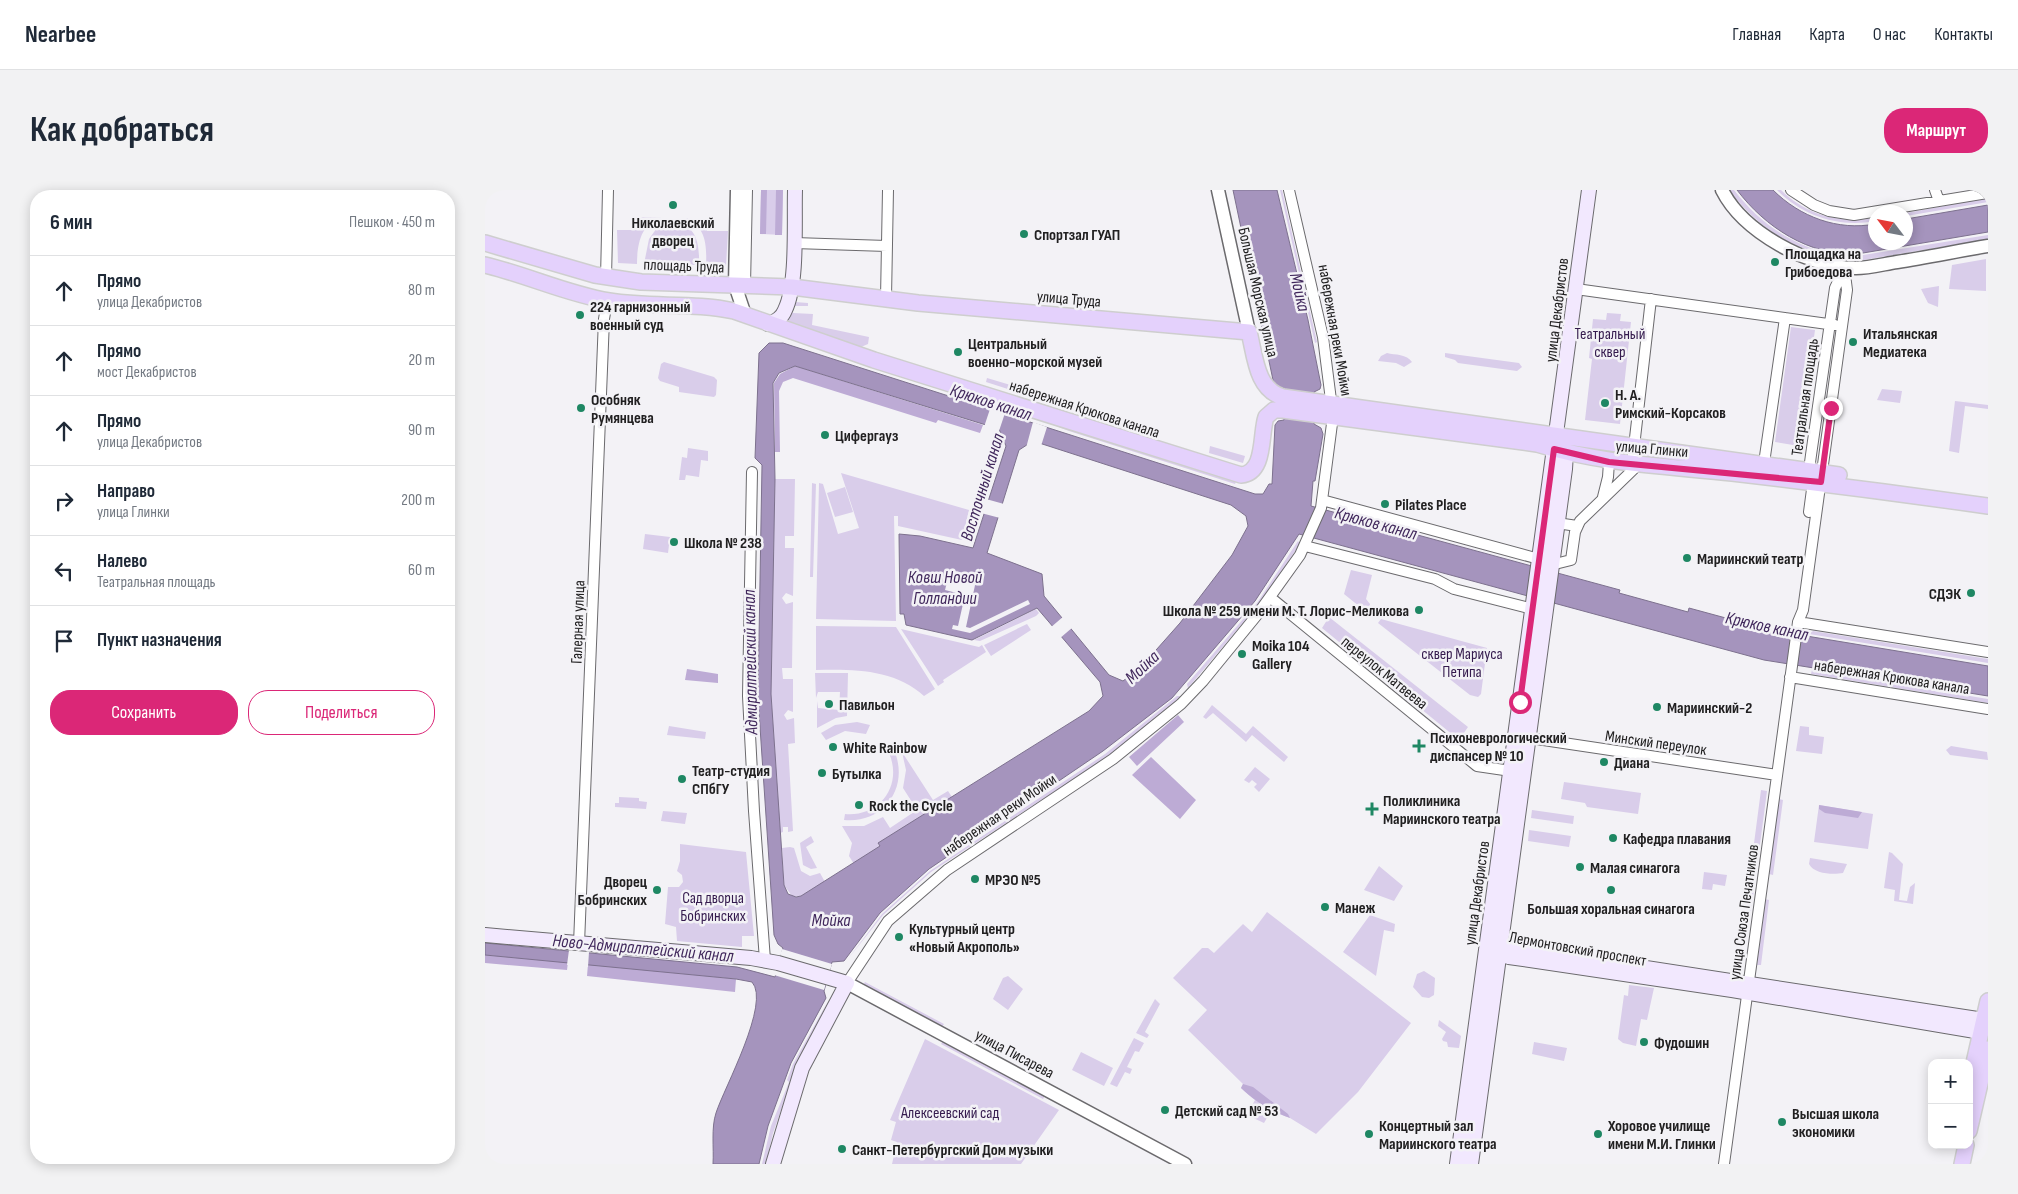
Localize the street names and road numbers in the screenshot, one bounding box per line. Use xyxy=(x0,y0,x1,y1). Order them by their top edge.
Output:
street label: Большая Морская улица xyxy=(1233,226,1282,359)
street label: площадь Труда xyxy=(643,256,725,277)
street label: улица Декабристов xyxy=(1542,257,1573,363)
street label: набережная реки Мойки xyxy=(1314,263,1355,397)
street label: улица Труда xyxy=(1036,287,1102,312)
street label: Театральная площадь xyxy=(1788,337,1823,457)
street label: набережная Крюкова канала xyxy=(1007,376,1162,443)
street label: улица Глинки xyxy=(1615,437,1689,462)
street label: Галерная улица xyxy=(568,580,589,664)
street label: переулок Матвеева xyxy=(1337,633,1431,714)
street label: набережная Крюкова канала xyxy=(1813,656,1971,699)
street label: Минский переулок xyxy=(1604,727,1709,760)
street label: набережная реки Мойки xyxy=(939,770,1060,860)
street label: улица Декабристов xyxy=(1461,840,1494,947)
street label: улица Союза Печатников xyxy=(1726,843,1763,981)
street label: Лермонтовский проспект xyxy=(1508,928,1648,971)
street label: улица Писарева xyxy=(972,1026,1057,1083)

